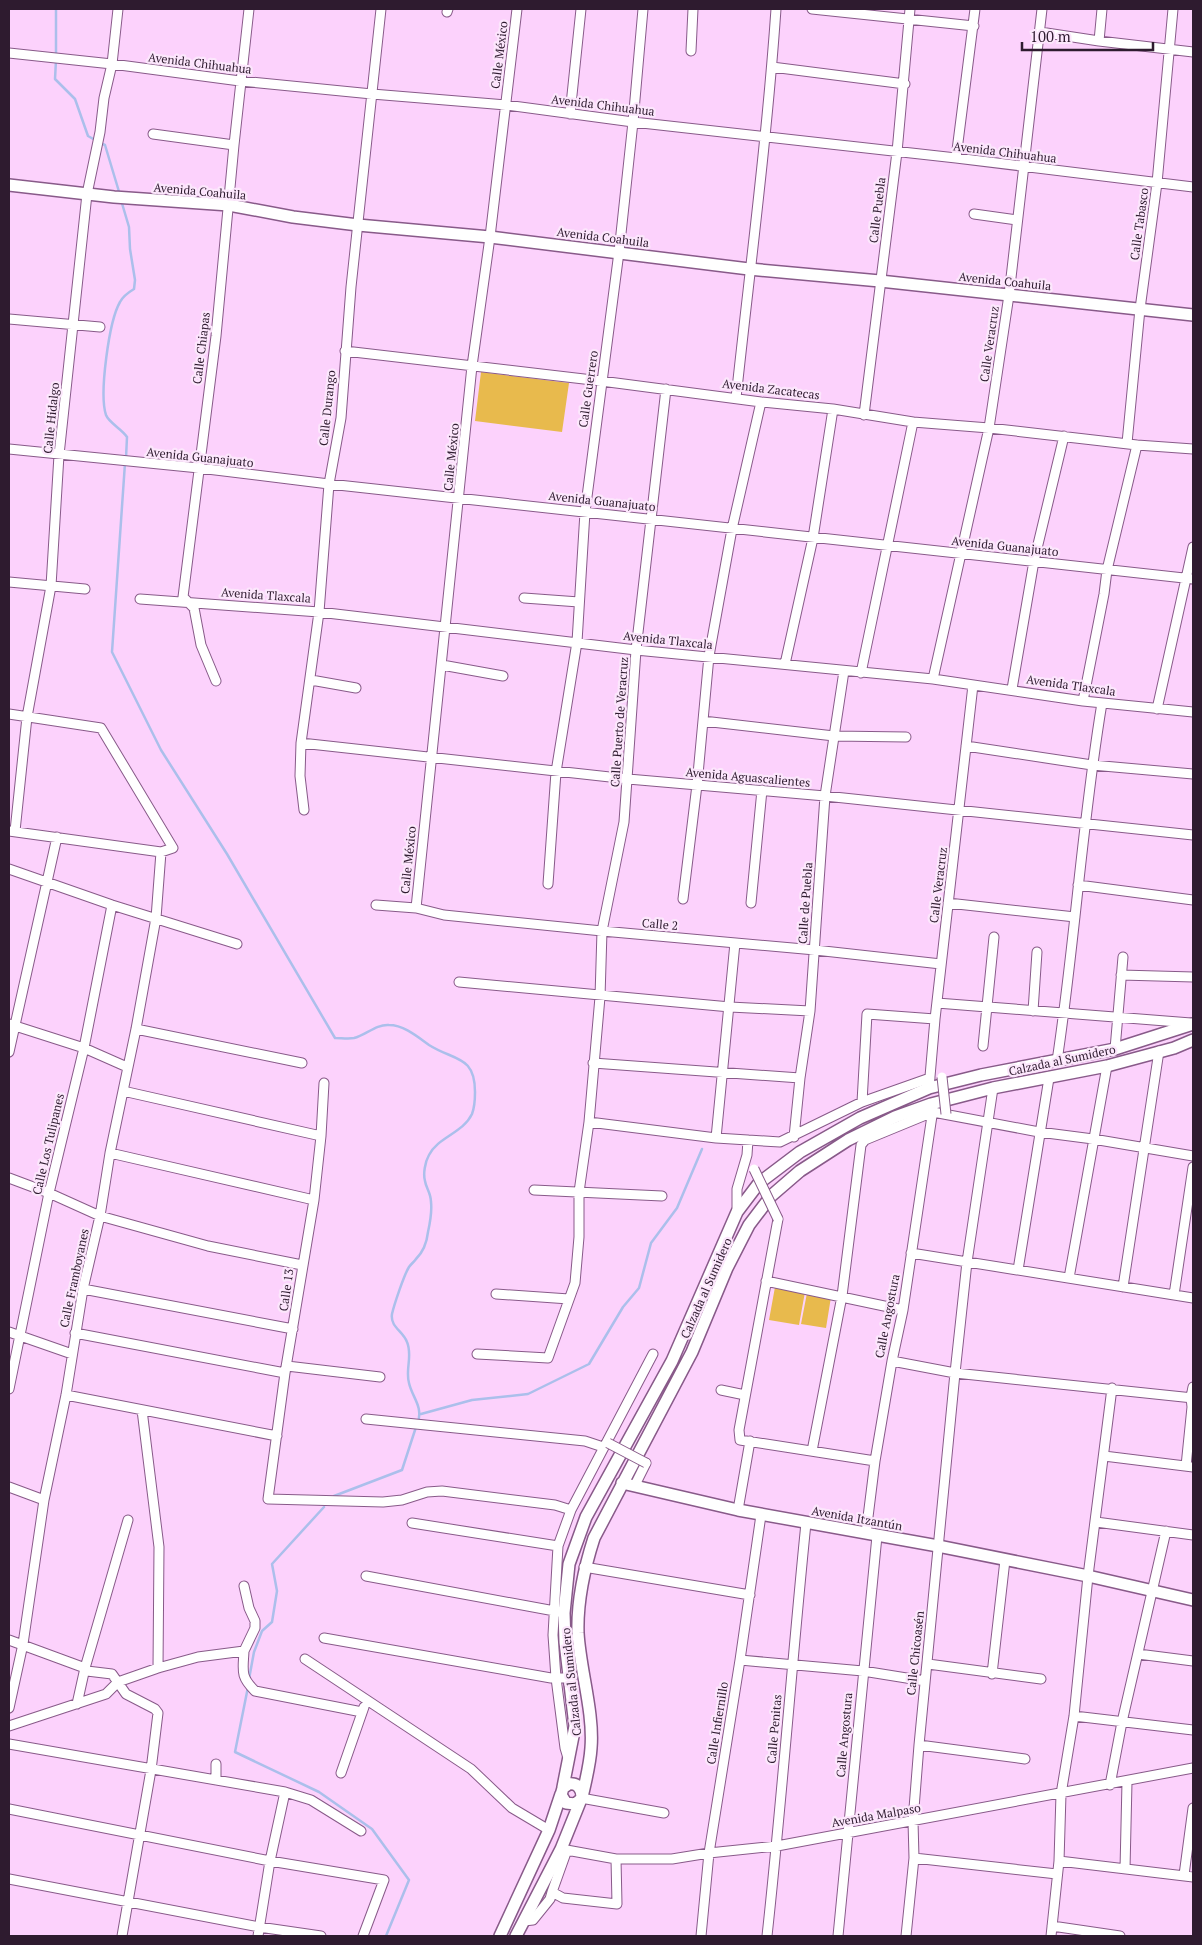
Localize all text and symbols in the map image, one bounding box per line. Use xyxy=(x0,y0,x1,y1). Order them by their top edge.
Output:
street label: Calle México xyxy=(487,20,511,90)
scale bar xyxy=(1022,20,1153,52)
text: 100 m xyxy=(1030,26,1071,46)
street label: Avenida Chihuahua xyxy=(147,49,253,77)
street label: Avenida Chihuahua xyxy=(550,91,656,119)
street label: Avenida Chihuahua xyxy=(952,138,1058,166)
street label: Calle Puebla xyxy=(866,176,888,244)
street label: Avenida Coahuila xyxy=(153,179,247,203)
street label: Calle Tabasco xyxy=(1126,187,1152,261)
street label: Avenida Coahuila xyxy=(556,224,650,250)
street label: Avenida Coahuila xyxy=(958,269,1052,293)
street label: Calle Veracruz xyxy=(976,305,1002,383)
street label: Calle Chiapas xyxy=(189,311,213,385)
street label: Calle Guerrero xyxy=(575,349,601,428)
street label: Calle Durango xyxy=(316,369,338,447)
street label: Avenida Zacatecas xyxy=(721,376,821,402)
street label: Calle Hidalgo xyxy=(40,381,62,454)
street label: Calle México xyxy=(440,422,462,492)
street label: Avenida Guanajuato xyxy=(146,444,255,470)
street label: Avenida Guanajuato xyxy=(548,488,657,514)
street label: Avenida Guanajuato xyxy=(951,533,1060,559)
street label: Avenida Tlaxcala xyxy=(221,584,311,606)
street label: Avenida Tlaxcala xyxy=(622,628,714,652)
street label: Calle Puerto de Veracruz xyxy=(607,656,631,788)
street label: Avenida Tlaxcala xyxy=(1025,671,1117,699)
street label: Avenida Aguascalientes xyxy=(685,764,811,790)
street label: Calle México xyxy=(397,825,419,895)
street label: Calle Veracruz xyxy=(926,846,950,924)
street label: Calle de Puebla xyxy=(795,862,815,944)
street label: Calle 2 xyxy=(641,915,679,933)
street label: Calzada al Sumidero xyxy=(1007,1041,1117,1079)
street label: Calle Los Tulipanes xyxy=(29,1092,67,1196)
street label: Calle Framboyanes xyxy=(56,1227,92,1329)
street label: Calzada al Sumidero xyxy=(677,1235,735,1341)
street label: Calle 13 xyxy=(276,1268,296,1312)
street label: Calle Angostura xyxy=(872,1273,902,1359)
street label: Avenida Itzantún xyxy=(810,1503,904,1533)
street label: Calle Chicoasén xyxy=(903,1610,927,1696)
street label: Calzada al Sumidero xyxy=(558,1627,584,1737)
street label: Calle Infiernillo xyxy=(703,1680,731,1766)
street label: Calle Angostura xyxy=(833,1692,855,1778)
street label: Calle Penitas xyxy=(764,1694,784,1764)
street label: Avenida Malpaso xyxy=(830,1800,922,1830)

